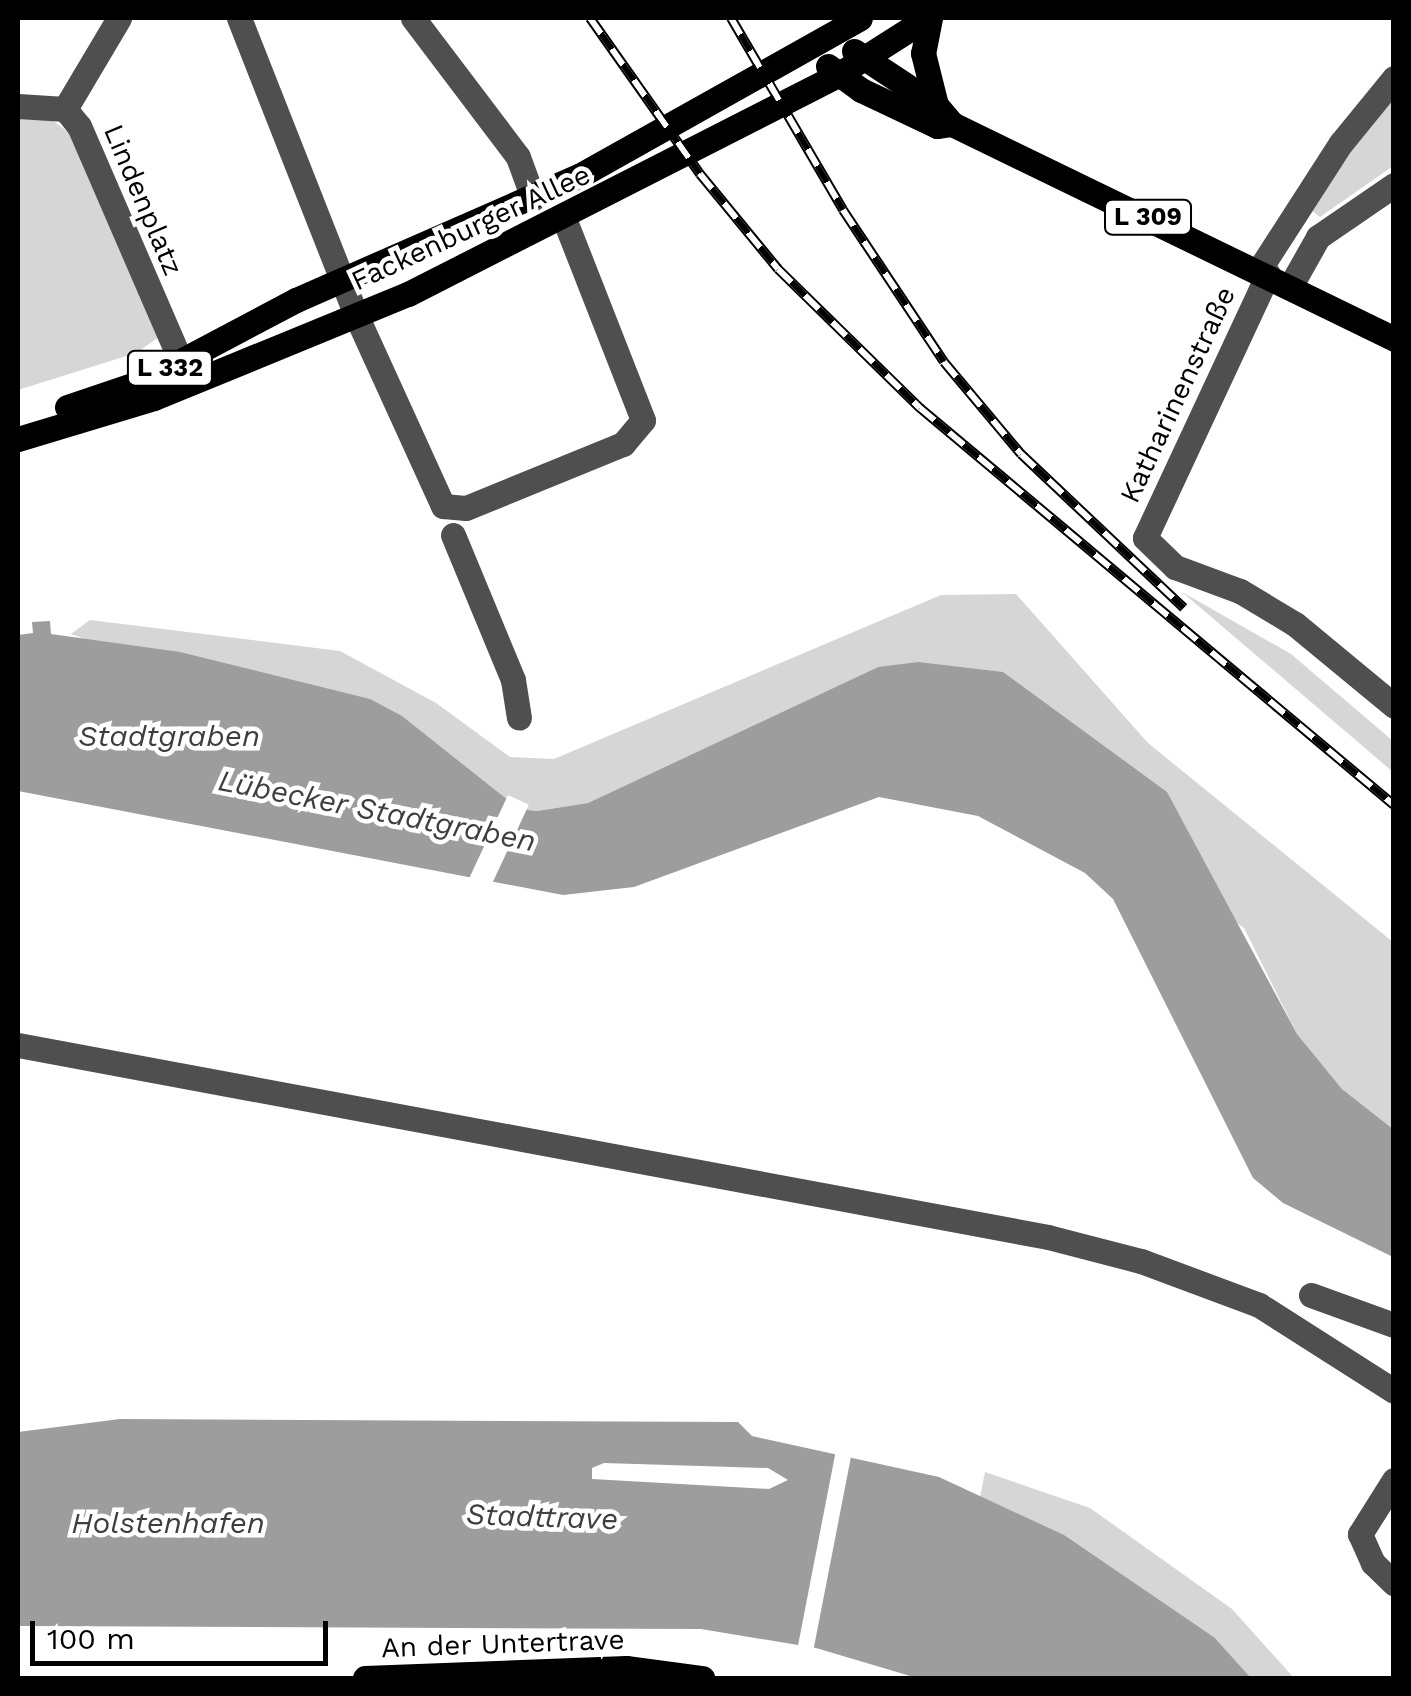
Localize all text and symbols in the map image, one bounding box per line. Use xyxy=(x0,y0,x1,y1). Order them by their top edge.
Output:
street label: Lindenplatz xyxy=(96,119,190,281)
street label: Fackenburger Allee xyxy=(345,158,597,298)
road number: L 309 xyxy=(1103,197,1193,237)
street label: Katharinenstraße xyxy=(1113,282,1243,508)
road number: L 332 xyxy=(125,348,215,388)
water label: Stadtgraben xyxy=(78,718,260,754)
water label: Lübecker Stadtgraben xyxy=(215,762,539,860)
water label: Stadttrave xyxy=(465,1496,619,1538)
water label: Holstenhafen xyxy=(71,1505,265,1541)
scale bar xyxy=(35,1601,332,1663)
text: 100 m xyxy=(47,1621,135,1656)
street label: An der Untertrave xyxy=(380,1623,626,1665)

